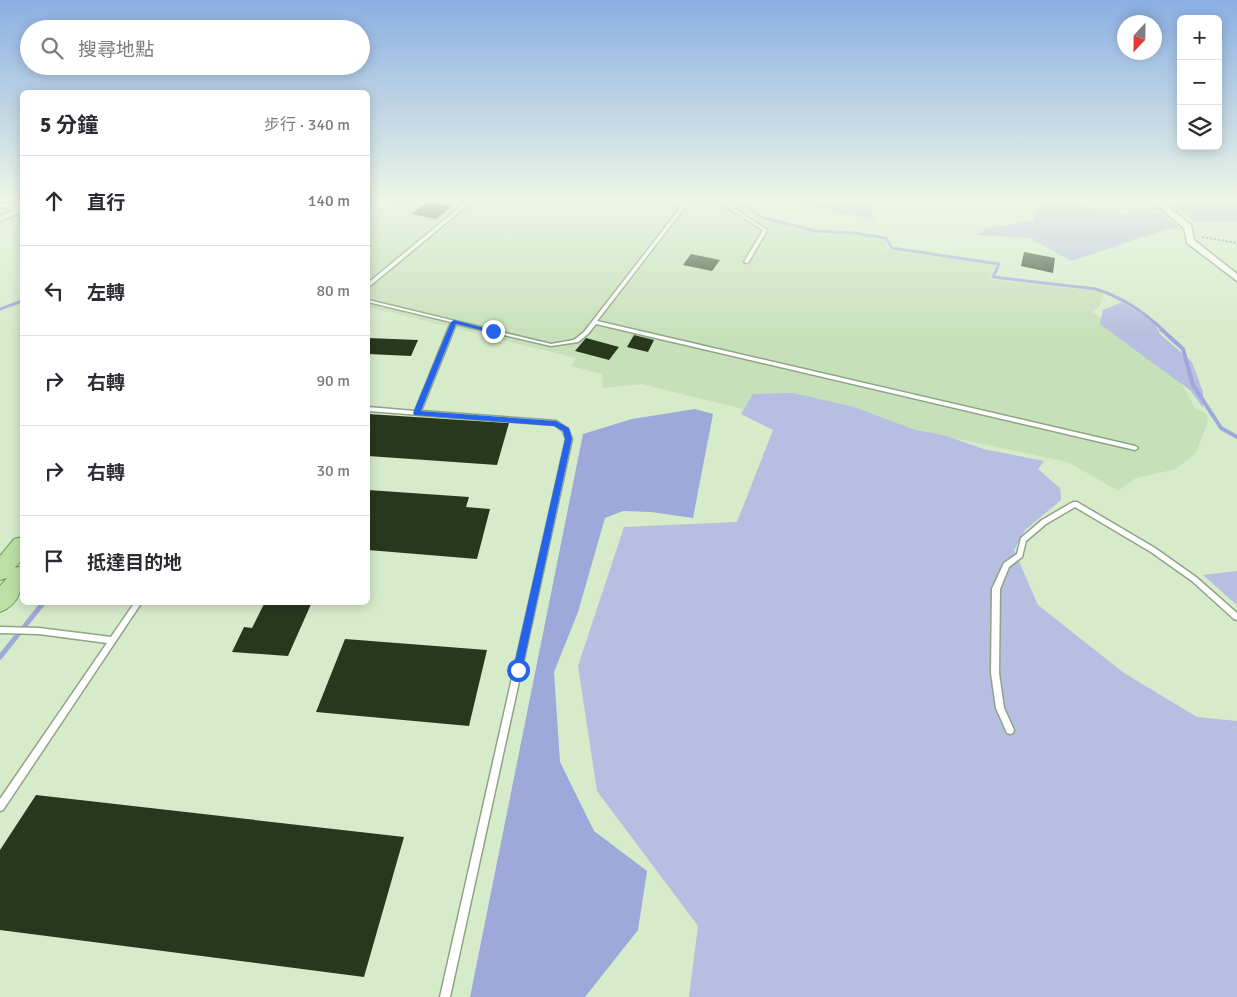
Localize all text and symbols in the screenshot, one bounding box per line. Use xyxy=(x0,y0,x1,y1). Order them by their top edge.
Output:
north arrow xyxy=(1117,15,1162,60)
map controls xyxy=(1177,15,1222,150)
button: + xyxy=(1177,15,1222,60)
search box xyxy=(20,20,370,75)
icon: search xyxy=(38,34,66,62)
text: 搜尋地點 xyxy=(78,38,154,62)
button: − xyxy=(1177,60,1222,105)
button: layers xyxy=(1177,105,1222,150)
text: 5 分鐘 xyxy=(40,112,98,138)
text: 步行 · 340 m xyxy=(264,115,350,135)
icon: ahead xyxy=(40,187,68,215)
text: 直行 xyxy=(87,191,125,215)
text: 140 m xyxy=(308,191,350,211)
icon: left xyxy=(40,277,68,305)
text: 左轉 xyxy=(87,281,125,305)
text: 80 m xyxy=(316,281,350,301)
route end xyxy=(482,320,505,343)
icon: right xyxy=(40,367,68,395)
text: 右轉 xyxy=(87,371,125,395)
text: 90 m xyxy=(316,371,350,391)
icon: right xyxy=(40,457,68,485)
text: 右轉 xyxy=(87,461,125,485)
text: 30 m xyxy=(316,461,350,481)
icon: arrive xyxy=(40,547,68,575)
text: 抵達目的地 xyxy=(87,551,182,575)
route start xyxy=(507,659,530,682)

